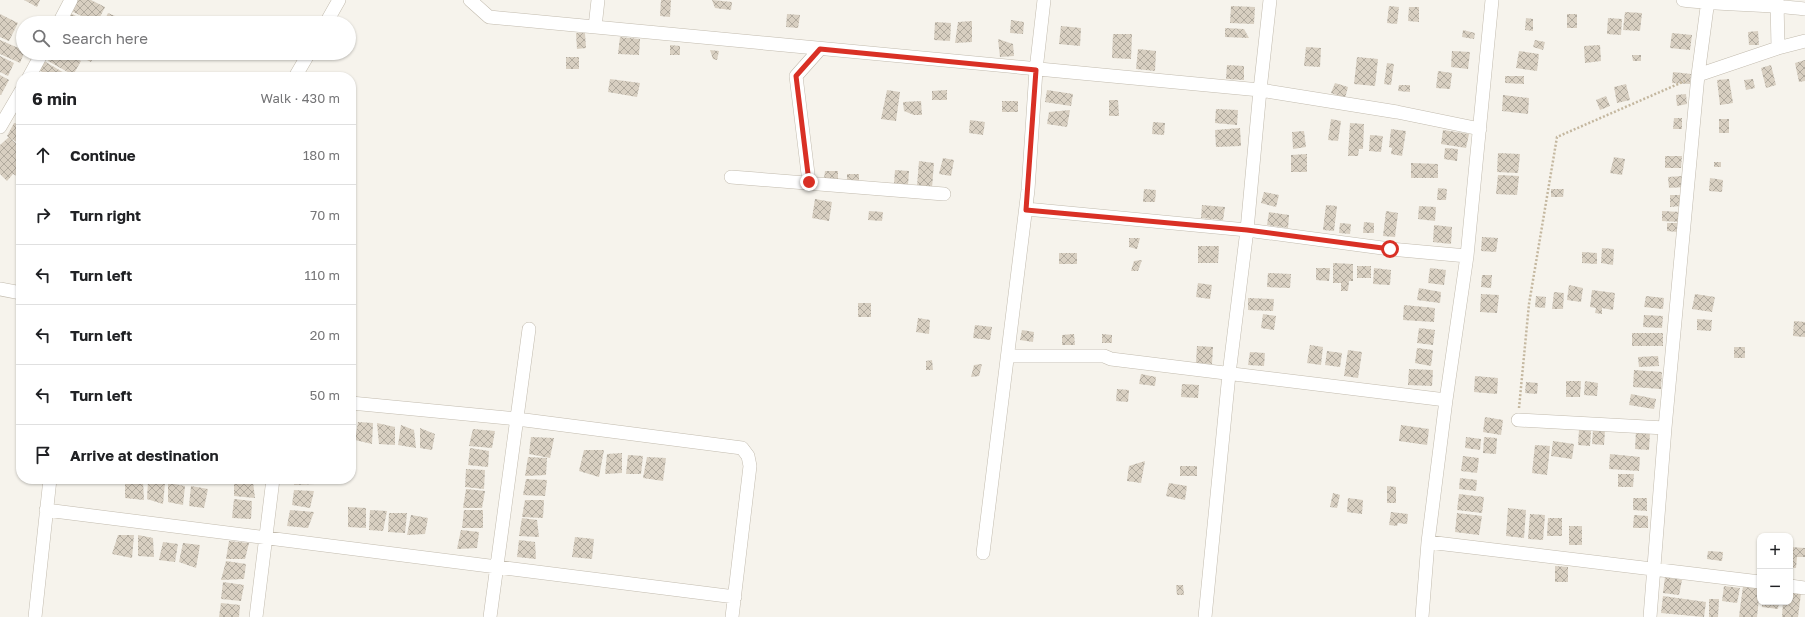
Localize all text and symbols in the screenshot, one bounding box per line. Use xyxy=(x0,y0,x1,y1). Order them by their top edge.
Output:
search box xyxy=(16,16,356,60)
icon: search xyxy=(30,27,52,49)
text: Search here xyxy=(62,29,148,47)
text: 6 min xyxy=(32,88,77,109)
text: Walk · 430 m xyxy=(260,90,340,106)
icon: ahead xyxy=(32,144,54,166)
text: Continue xyxy=(70,146,136,164)
text: 180 m xyxy=(303,147,340,163)
route end xyxy=(800,173,818,191)
icon: right xyxy=(32,204,54,226)
text: Turn right xyxy=(70,206,141,224)
text: 70 m xyxy=(310,207,340,223)
route start xyxy=(1381,240,1399,258)
icon: left xyxy=(32,264,54,286)
text: Turn left xyxy=(70,266,132,284)
text: 110 m xyxy=(305,267,340,283)
icon: left xyxy=(32,324,54,346)
text: Turn left xyxy=(70,326,132,344)
text: 20 m xyxy=(310,327,340,343)
icon: left xyxy=(32,384,54,406)
text: Turn left xyxy=(70,386,132,404)
text: 50 m xyxy=(310,387,340,403)
icon: arrive xyxy=(32,444,54,466)
text: Arrive at destination xyxy=(70,446,219,464)
map controls xyxy=(1757,533,1793,605)
button: + xyxy=(1757,533,1793,569)
button: − xyxy=(1757,569,1793,605)

